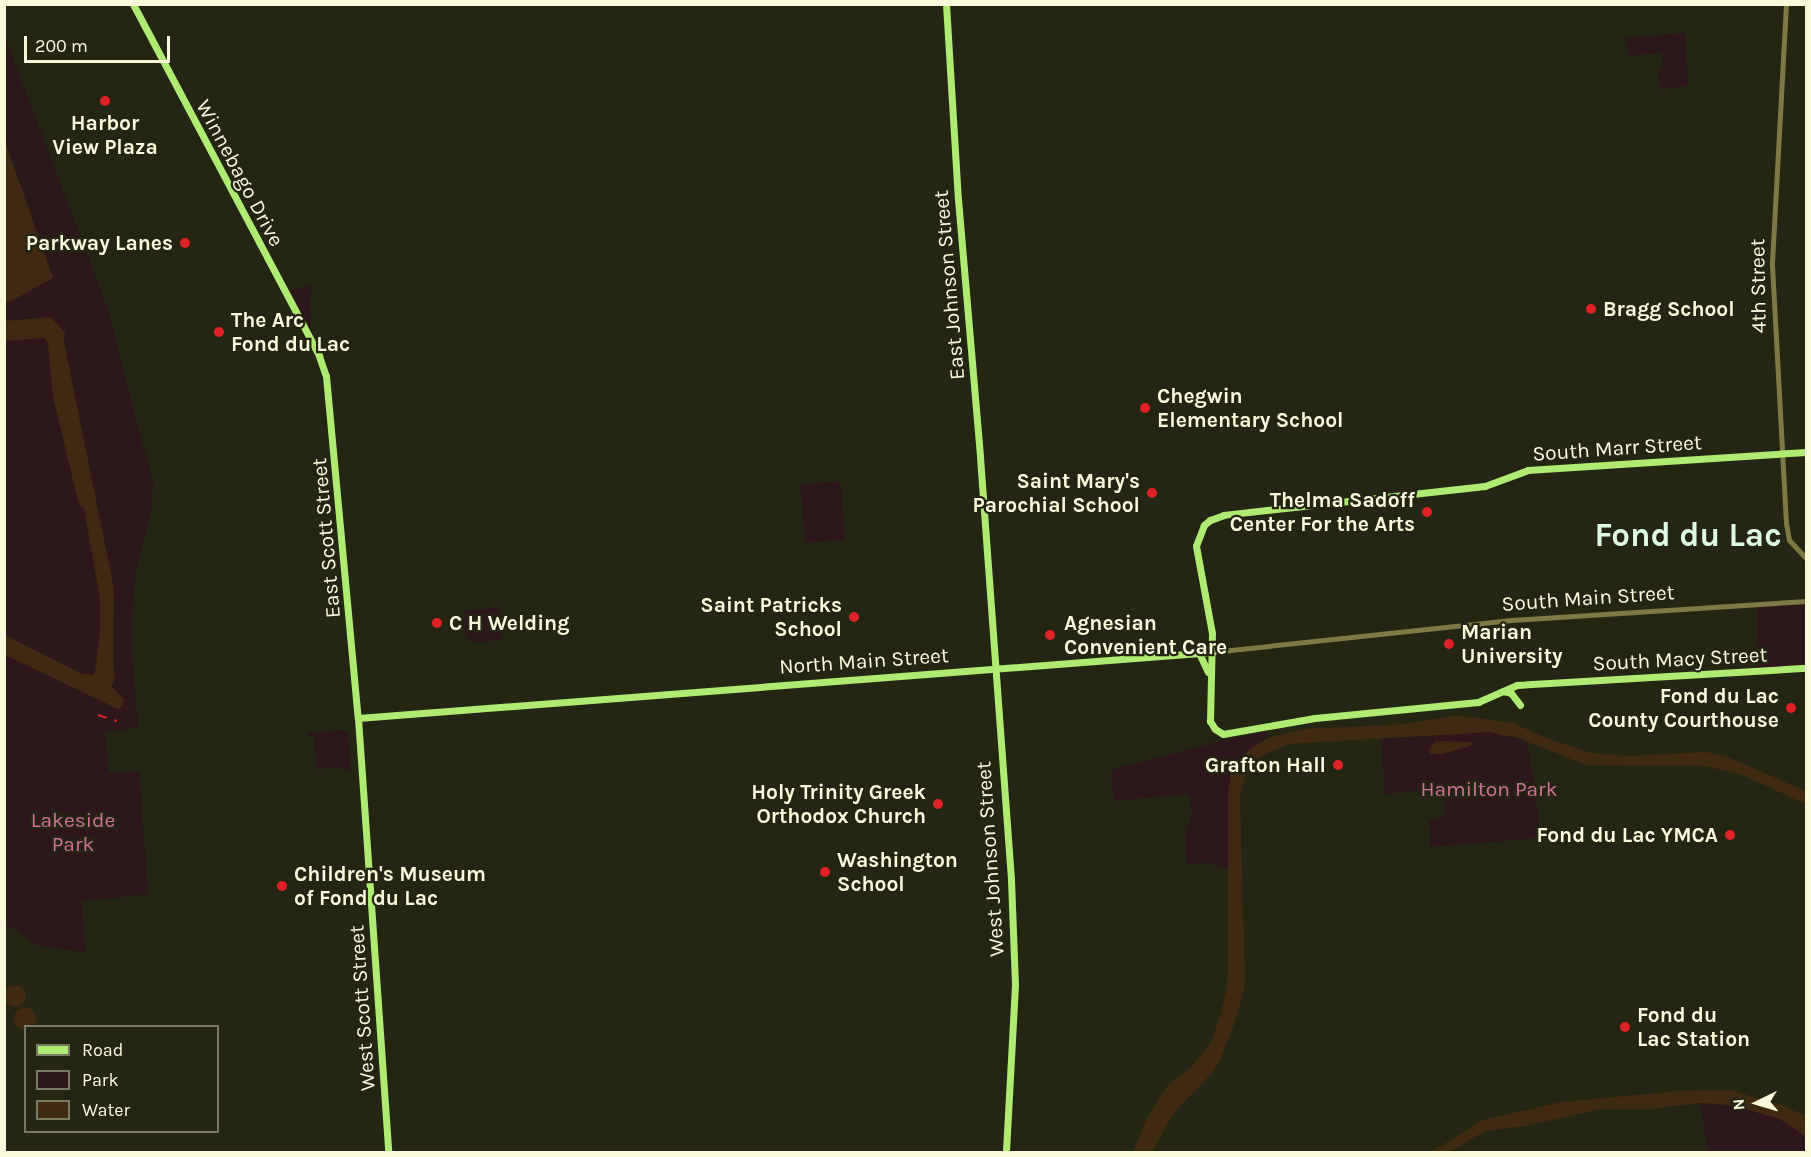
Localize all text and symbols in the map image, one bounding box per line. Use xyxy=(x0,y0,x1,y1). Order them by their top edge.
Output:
scale bar xyxy=(27,24,172,62)
text: 200 m xyxy=(35,35,88,57)
marker: Harbor View Plaza xyxy=(98,94,112,108)
street label: Winnebago Drive xyxy=(191,95,289,251)
place label: Harbor View Plaza xyxy=(52,110,158,160)
street label: East Johnson Street xyxy=(928,189,970,381)
place label: Parkway Lanes xyxy=(26,230,173,256)
marker: Parkway Lanes xyxy=(178,236,192,250)
street label: 4th Street xyxy=(1745,238,1771,334)
place label: Bragg School xyxy=(1603,296,1735,322)
marker: Bragg School xyxy=(1584,302,1598,316)
place label: The Arc Fond du Lac xyxy=(231,307,350,357)
marker: The Arc Fond du Lac xyxy=(212,325,226,339)
place label: Chegwin Elementary School xyxy=(1157,383,1343,433)
marker: Chegwin Elementary School xyxy=(1138,401,1152,415)
street label: South Marr Street xyxy=(1532,430,1702,466)
street label: East Scott Street xyxy=(306,457,346,619)
place label: Saint Mary's Parochial School xyxy=(973,468,1140,518)
marker: Saint Mary's Parochial School xyxy=(1145,486,1159,500)
place label: Thelma Sadoff Center For the Arts xyxy=(1230,487,1415,537)
marker: Thelma Sadoff Center For the Arts xyxy=(1420,505,1434,519)
district label: Fond du Lac xyxy=(1594,516,1782,556)
street label: South Main Street xyxy=(1501,579,1675,617)
place label: Saint Patricks School xyxy=(700,592,842,642)
place label: C H Welding xyxy=(449,610,569,636)
marker: Saint Patricks School xyxy=(847,610,861,624)
place label: Agnesian Convenient Care xyxy=(1064,610,1227,660)
marker: C H Welding xyxy=(430,616,444,630)
place label: Marian University xyxy=(1461,619,1563,669)
marker: Agnesian Convenient Care xyxy=(1041,626,1059,644)
marker: Marian University xyxy=(1442,637,1456,651)
street label: South Macy Street xyxy=(1592,642,1768,676)
street label: North Main Street xyxy=(778,643,950,679)
place label: Fond du Lac County Courthouse xyxy=(1588,683,1779,733)
marker: Fond du Lac County Courthouse xyxy=(1784,701,1798,715)
place label: Grafton Hall xyxy=(1205,752,1326,778)
marker: Grafton Hall xyxy=(1331,758,1345,772)
street label: West Johnson Street xyxy=(971,760,1009,958)
park label: Hamilton Park xyxy=(1420,776,1558,802)
place label: Holy Trinity Greek Orthodox Church xyxy=(751,779,926,829)
marker: Holy Trinity Greek Orthodox Church xyxy=(931,797,945,811)
park label: Lakeside Park xyxy=(31,807,115,857)
place label: Fond du Lac YMCA xyxy=(1536,822,1718,848)
marker: Fond du Lac YMCA xyxy=(1723,828,1737,842)
place label: Washington School xyxy=(837,847,958,897)
place label: Children's Museum of Fond du Lac xyxy=(294,861,486,911)
marker: Washington School xyxy=(818,865,832,879)
marker: Children's Museum of Fond du Lac xyxy=(275,879,289,893)
street label: West Scott Street xyxy=(344,924,380,1092)
place label: Fond du Lac Station xyxy=(1637,1002,1750,1052)
marker: Fond du Lac Station xyxy=(1618,1020,1632,1034)
legend xyxy=(24,1025,219,1133)
text: Road xyxy=(82,1039,123,1061)
text: Park xyxy=(82,1069,119,1091)
north arrow xyxy=(1727,1073,1787,1133)
text: N xyxy=(1729,1098,1749,1111)
text: Water xyxy=(82,1099,130,1121)

